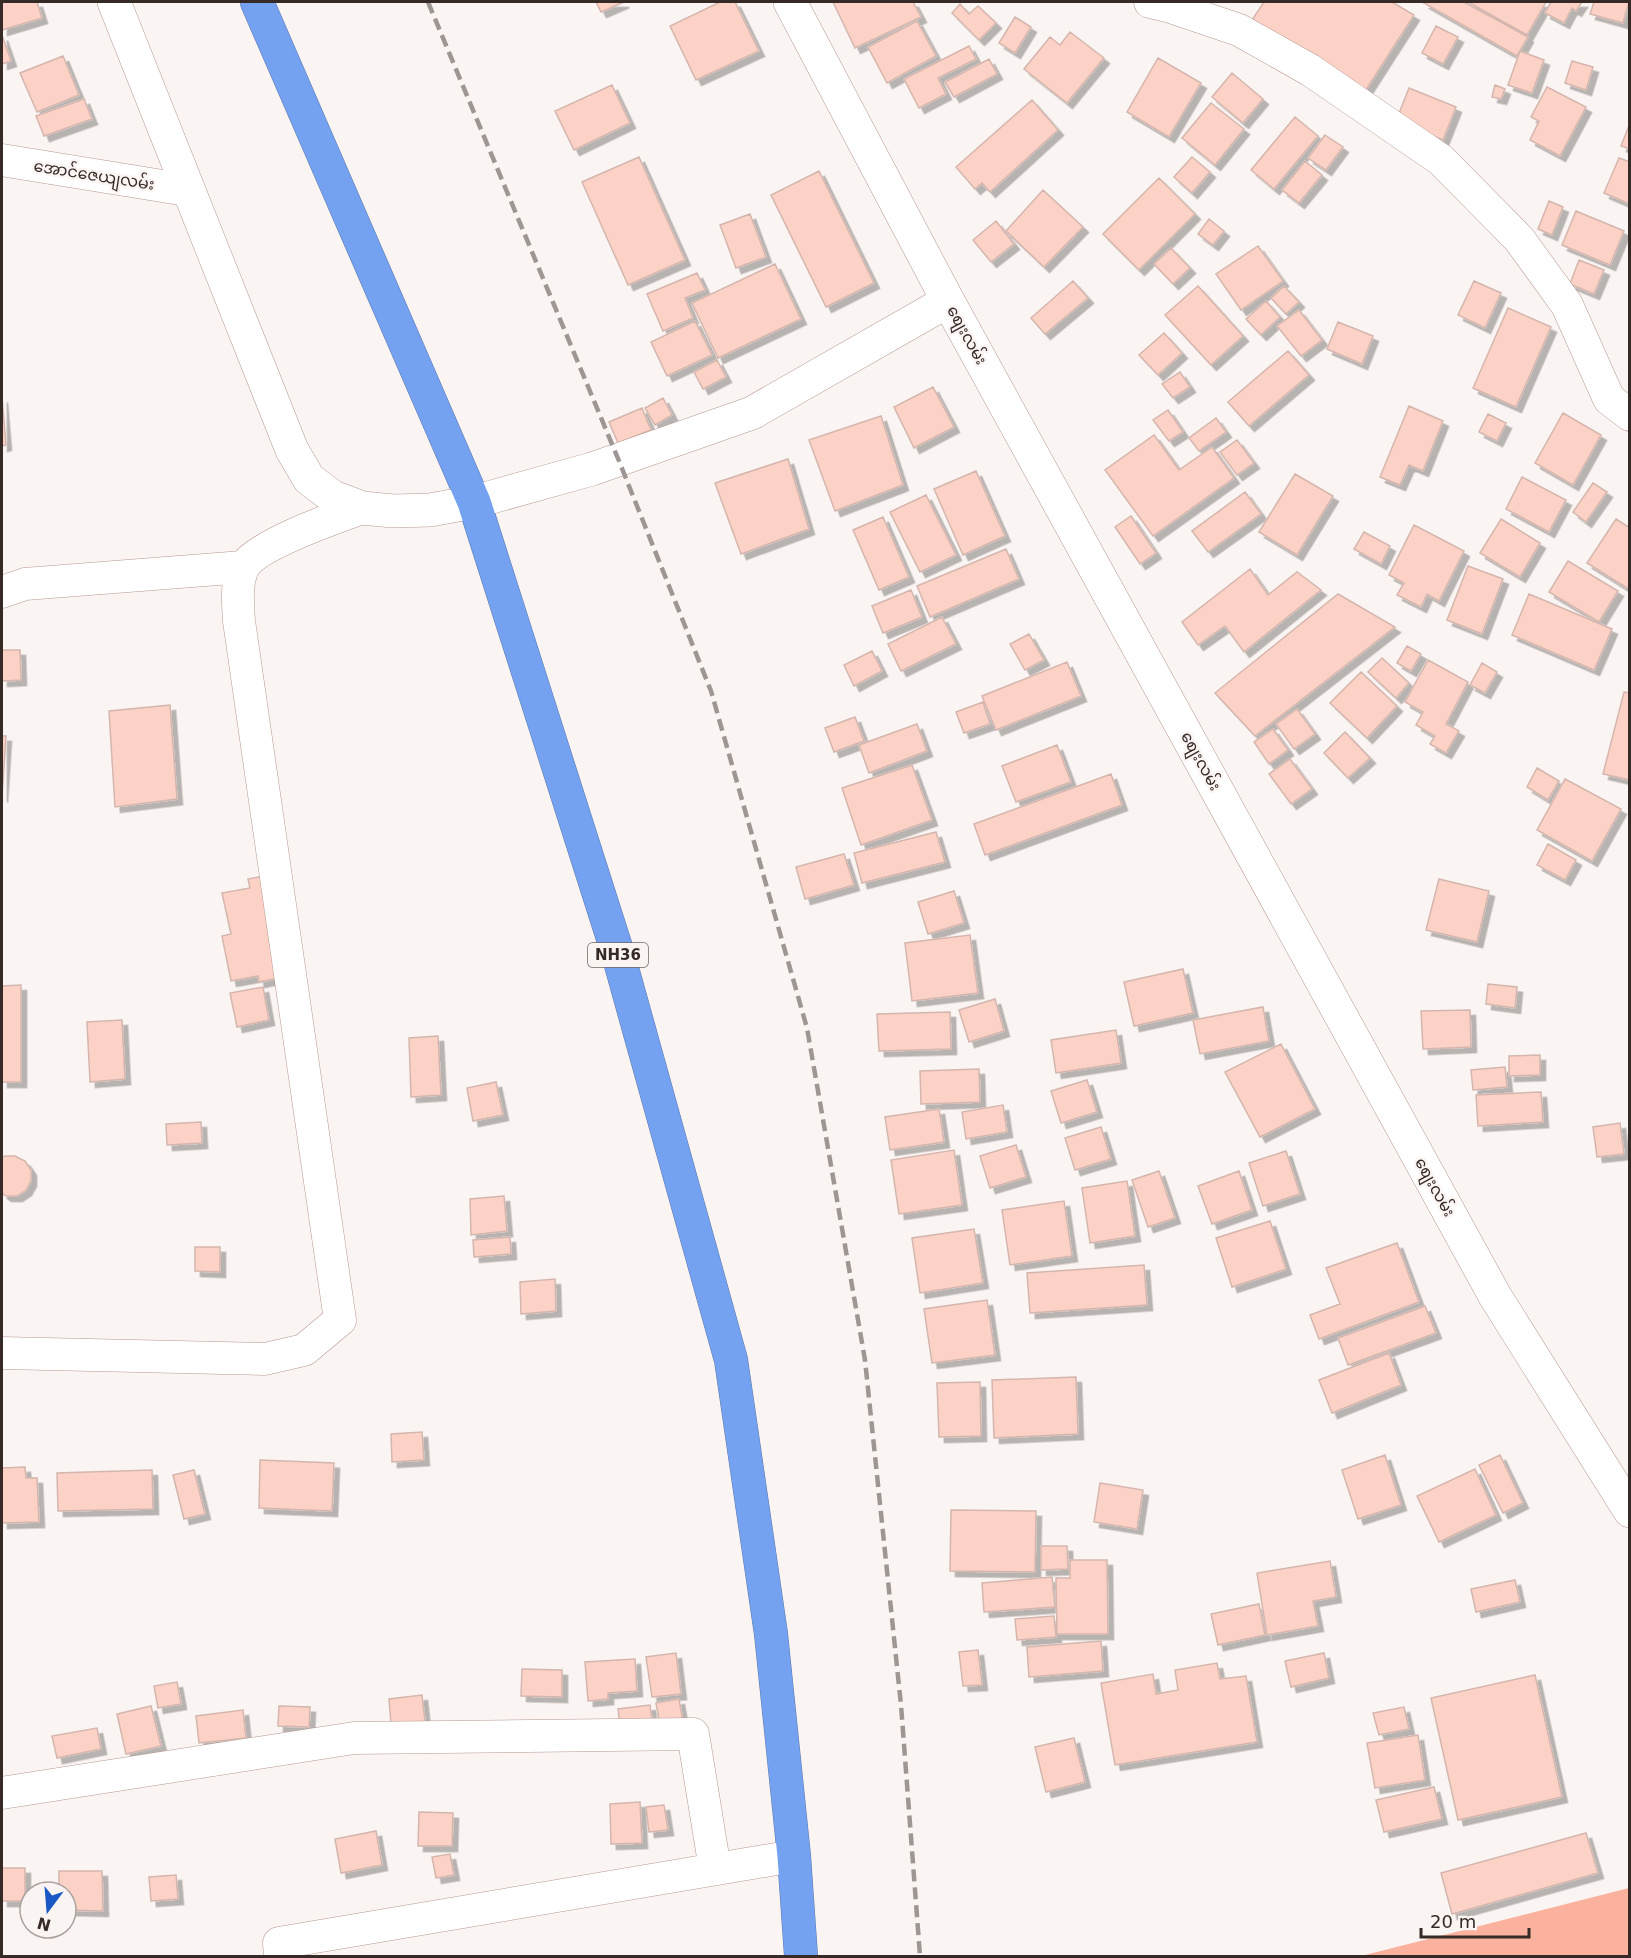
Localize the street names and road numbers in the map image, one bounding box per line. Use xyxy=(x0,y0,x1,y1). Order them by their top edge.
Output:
street label: အောင်ဇေယျလမ်း xyxy=(32,154,156,198)
street label: စျေးလမ်း xyxy=(940,301,993,370)
street label: စျေးလမ်း xyxy=(1174,727,1227,796)
road number: NH36 xyxy=(588,943,648,967)
street label: စျေးလမ်း xyxy=(1408,1153,1461,1222)

